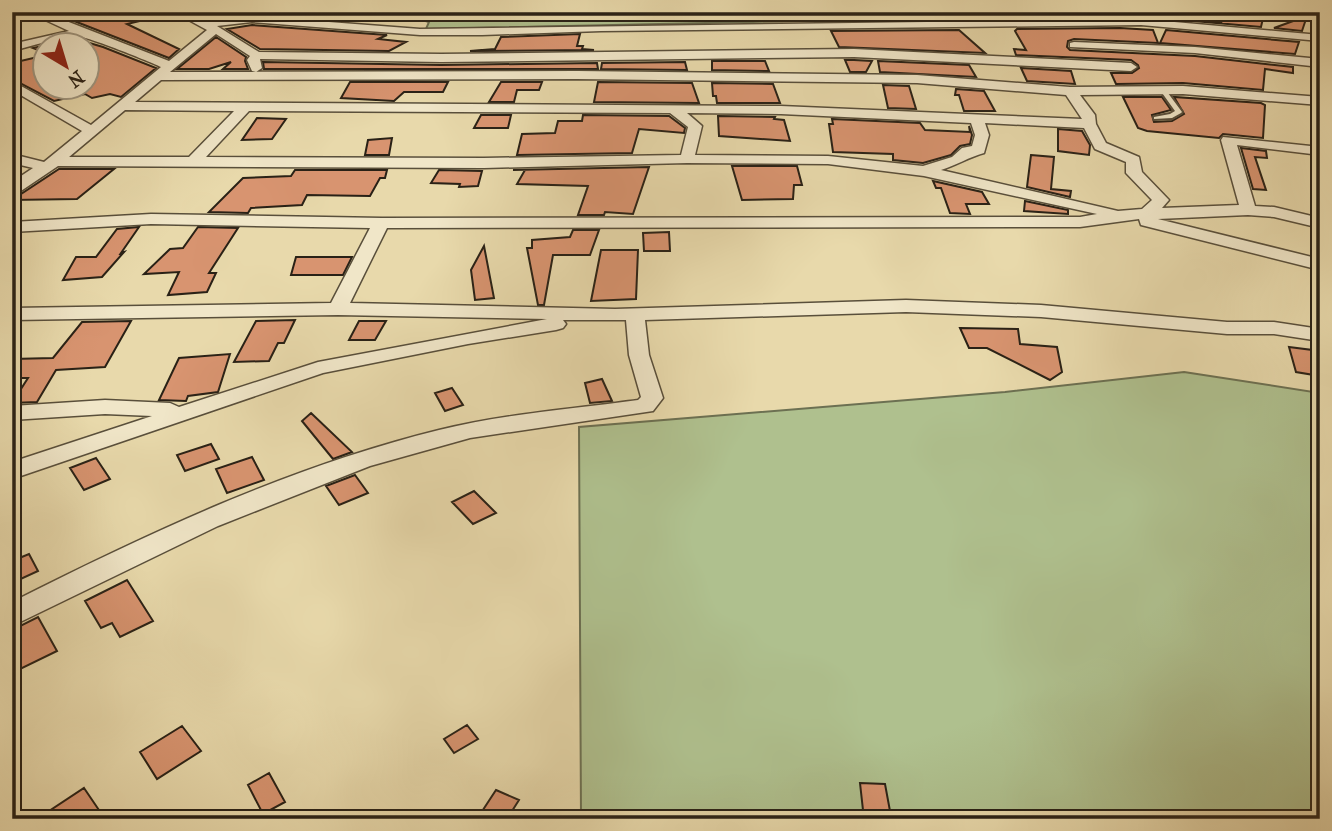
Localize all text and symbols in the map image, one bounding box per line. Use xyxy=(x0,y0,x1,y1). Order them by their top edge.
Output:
north arrow xyxy=(32,32,102,102)
text: N xyxy=(63,66,88,92)

